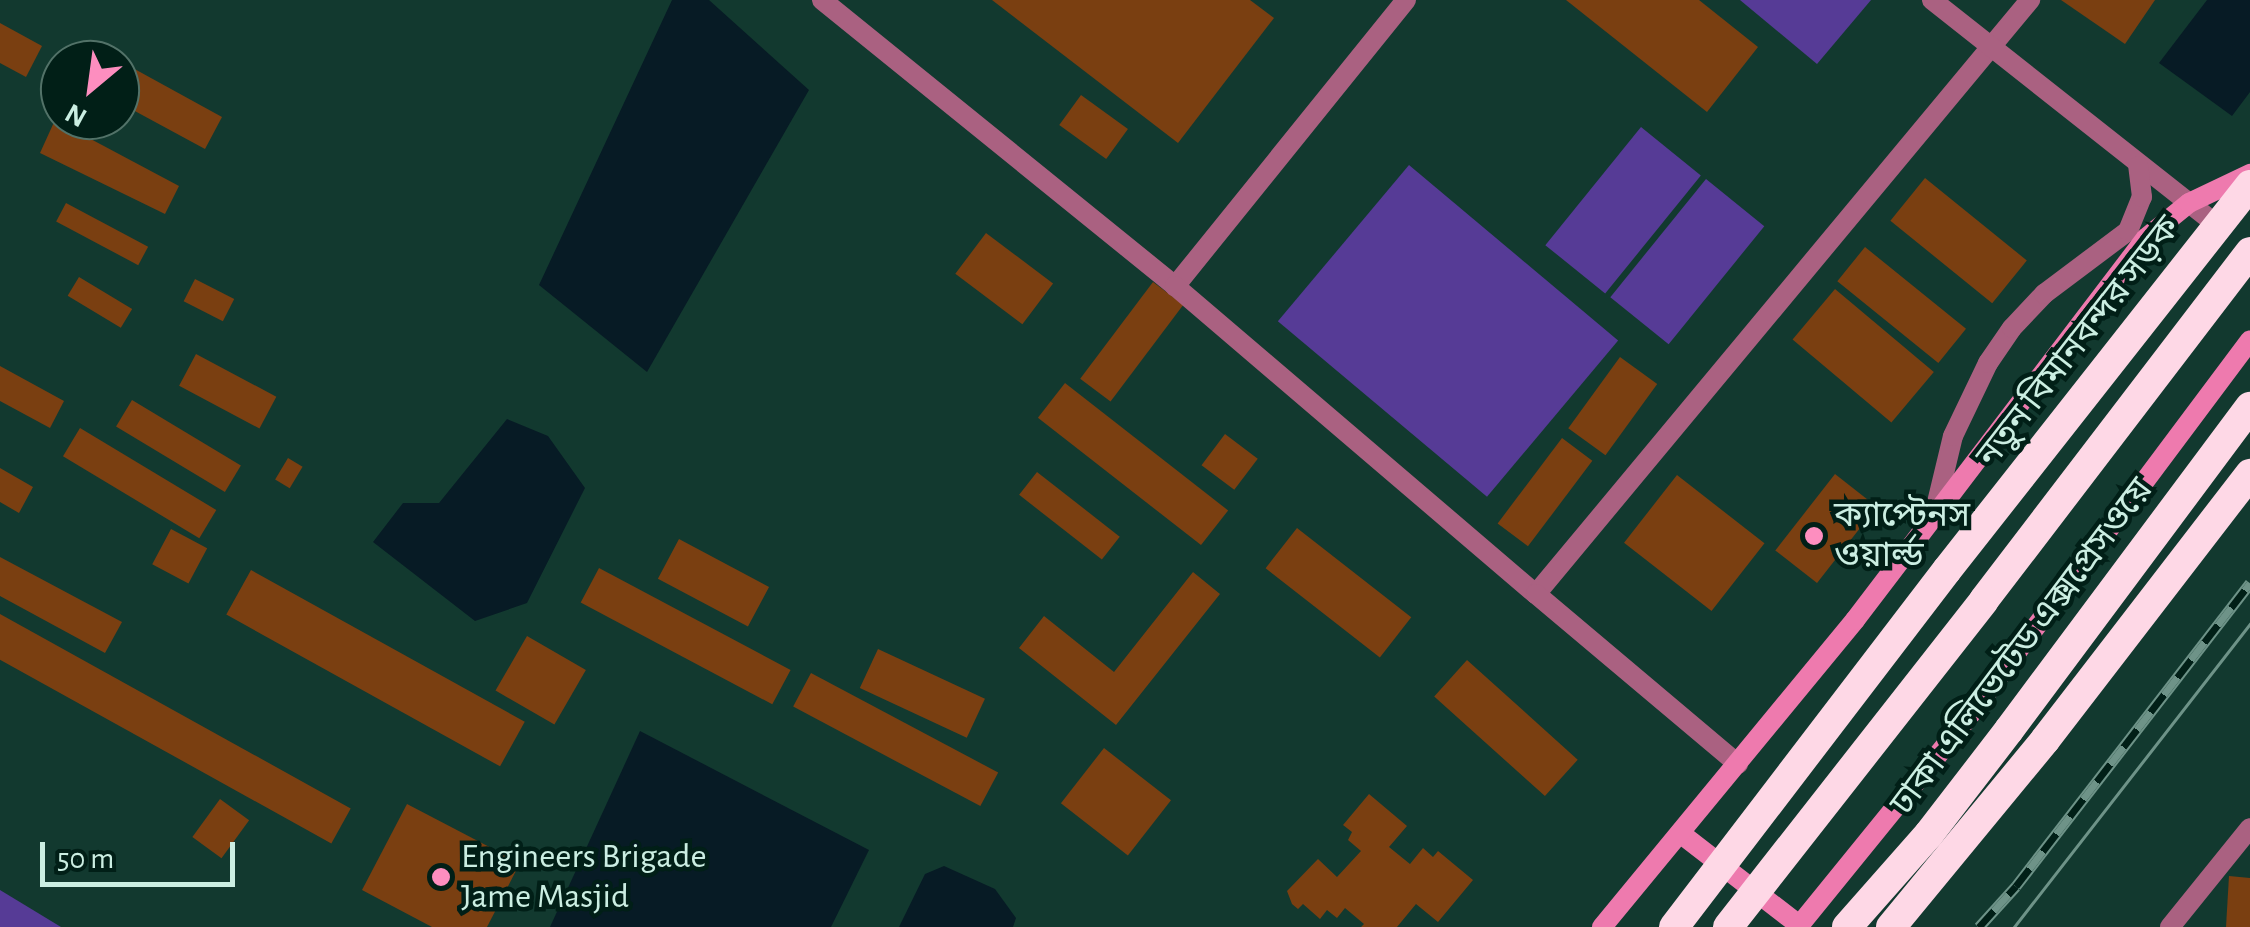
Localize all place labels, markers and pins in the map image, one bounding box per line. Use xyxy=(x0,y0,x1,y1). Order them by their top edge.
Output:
place label: ক্যাপ্টেনস ওয়ার্ল্ড xyxy=(1834,495,1970,577)
marker: ক্যাপ্টেনস ওয়ার্ল্ড xyxy=(1803,525,1825,547)
place label: Engineers Brigade Jame Masjid xyxy=(461,836,707,918)
marker: Engineers Brigade Jame Masjid xyxy=(430,866,452,888)

